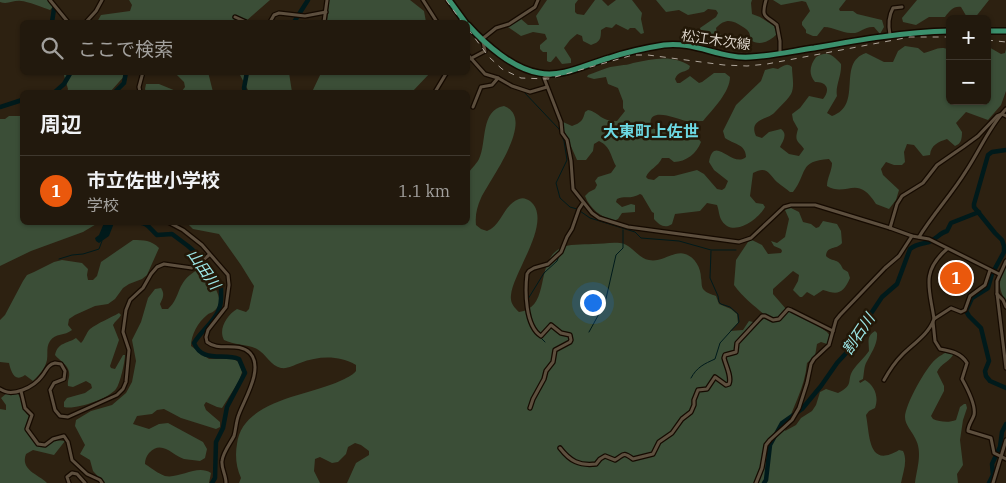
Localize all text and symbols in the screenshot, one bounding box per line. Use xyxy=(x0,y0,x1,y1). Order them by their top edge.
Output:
map controls xyxy=(946,15,991,105)
button: + xyxy=(946,15,991,60)
search box xyxy=(20,20,470,75)
street label: 松江木次線 xyxy=(680,26,752,54)
icon: search xyxy=(38,34,66,62)
text: ここで検索 xyxy=(78,37,173,61)
button: − xyxy=(946,60,991,105)
text: 周辺 xyxy=(40,110,82,138)
district label: 大東町上佐世 xyxy=(603,121,699,141)
text: 市立佐世小学校 xyxy=(87,168,220,192)
text: 1 xyxy=(51,181,61,201)
text: 1.1 km xyxy=(398,181,450,201)
text: 学校 xyxy=(87,195,119,215)
water label: 山田川 xyxy=(183,245,226,295)
pin: 1 xyxy=(940,259,972,297)
your location xyxy=(580,290,606,316)
water label: 割石川 xyxy=(838,308,880,358)

